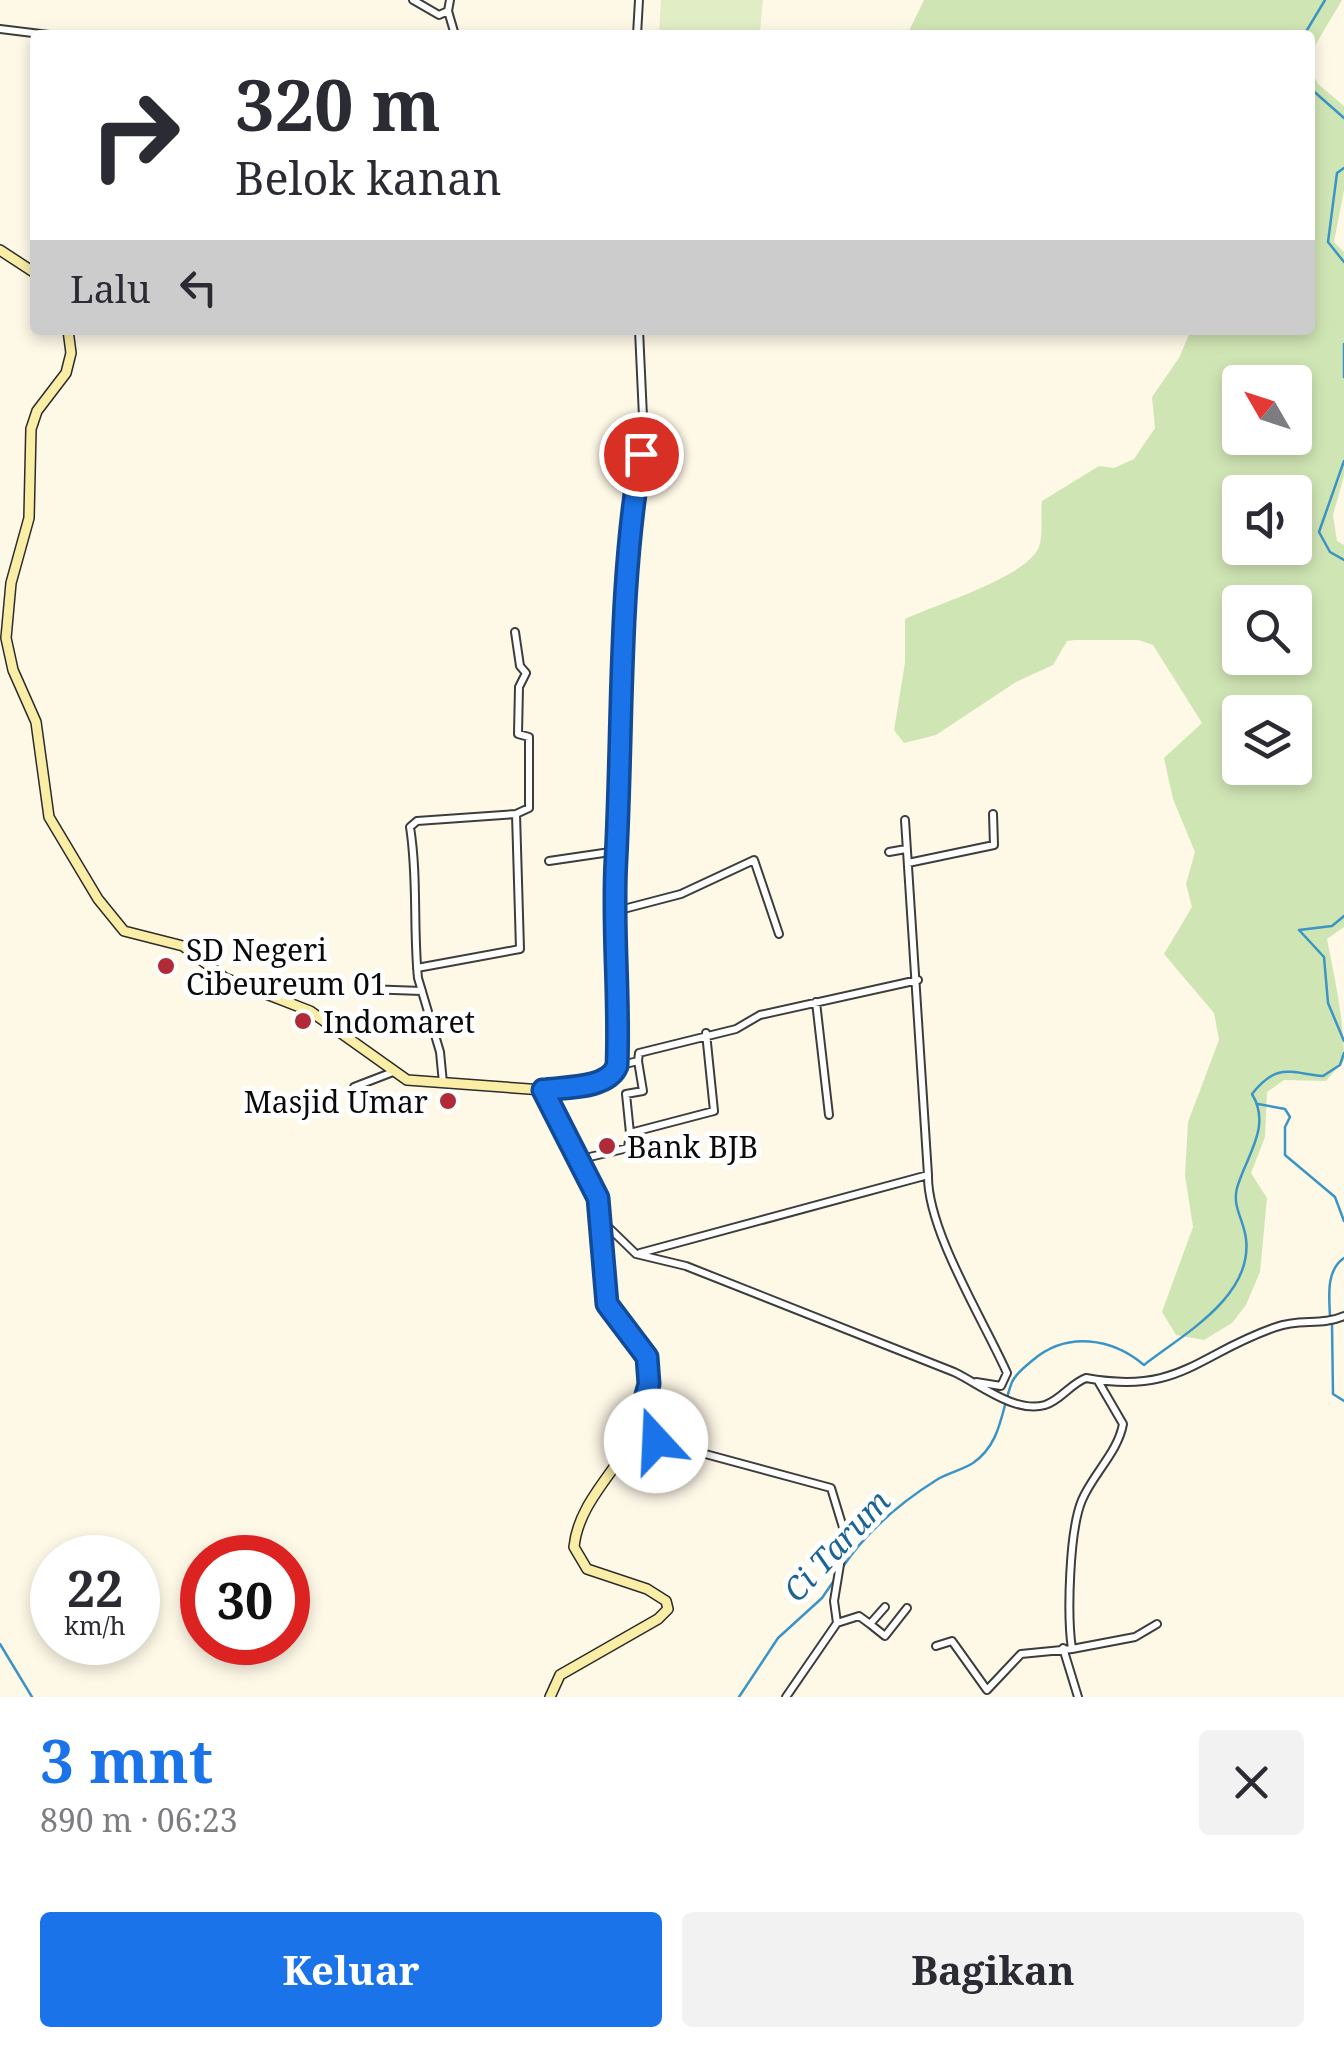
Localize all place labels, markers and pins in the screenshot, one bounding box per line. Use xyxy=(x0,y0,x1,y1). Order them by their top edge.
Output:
pin xyxy=(599,412,684,497)
place label: SD Negeri Cibeureum 01 xyxy=(186,929,386,1004)
marker: SD Negeri Cibeureum 01 xyxy=(155,955,177,977)
place label: Indomaret xyxy=(323,1001,475,1042)
marker: Indomaret xyxy=(292,1010,314,1032)
place label: Masjid Umar xyxy=(244,1081,428,1122)
marker: Masjid Umar xyxy=(437,1090,459,1112)
place label: Bank BJB xyxy=(627,1126,758,1167)
marker: Bank BJB xyxy=(596,1135,618,1157)

